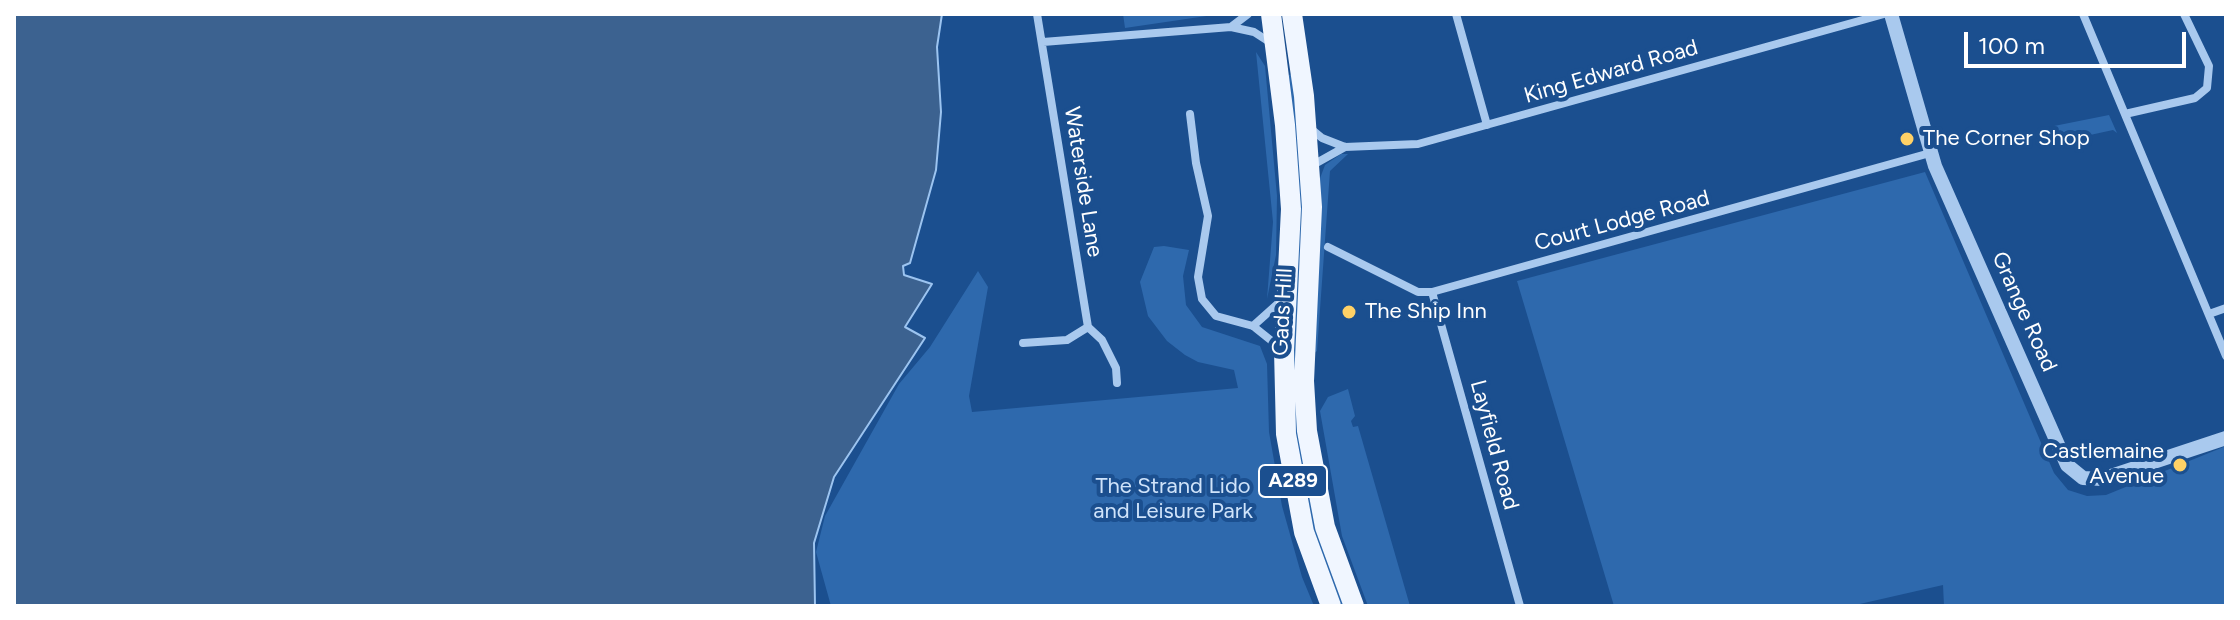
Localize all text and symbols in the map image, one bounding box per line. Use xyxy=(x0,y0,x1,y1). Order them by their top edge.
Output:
scale bar xyxy=(1968,16,2190,66)
text: 100 m xyxy=(1978,31,2045,60)
street label: King Edward Road xyxy=(1521,35,1701,109)
street label: Waterside Lane xyxy=(1058,105,1108,259)
place label: The Corner Shop xyxy=(1923,126,2090,152)
marker: The Corner Shop xyxy=(1898,130,1916,148)
street label: Court Lodge Road xyxy=(1532,185,1712,257)
street label: Grange Road xyxy=(1986,248,2062,376)
street label: Gads Hill xyxy=(1268,267,1298,357)
place label: The Ship Inn xyxy=(1365,299,1487,325)
marker: The Ship Inn xyxy=(1340,303,1358,321)
street label: Layfield Road xyxy=(1464,377,1524,513)
place label: Castlemaine Avenue xyxy=(2042,439,2164,490)
marker: Castlemaine Avenue xyxy=(2171,456,2189,474)
road number: A289 xyxy=(1259,465,1327,497)
park label: The Strand Lido and Leisure Park xyxy=(1093,474,1253,526)

